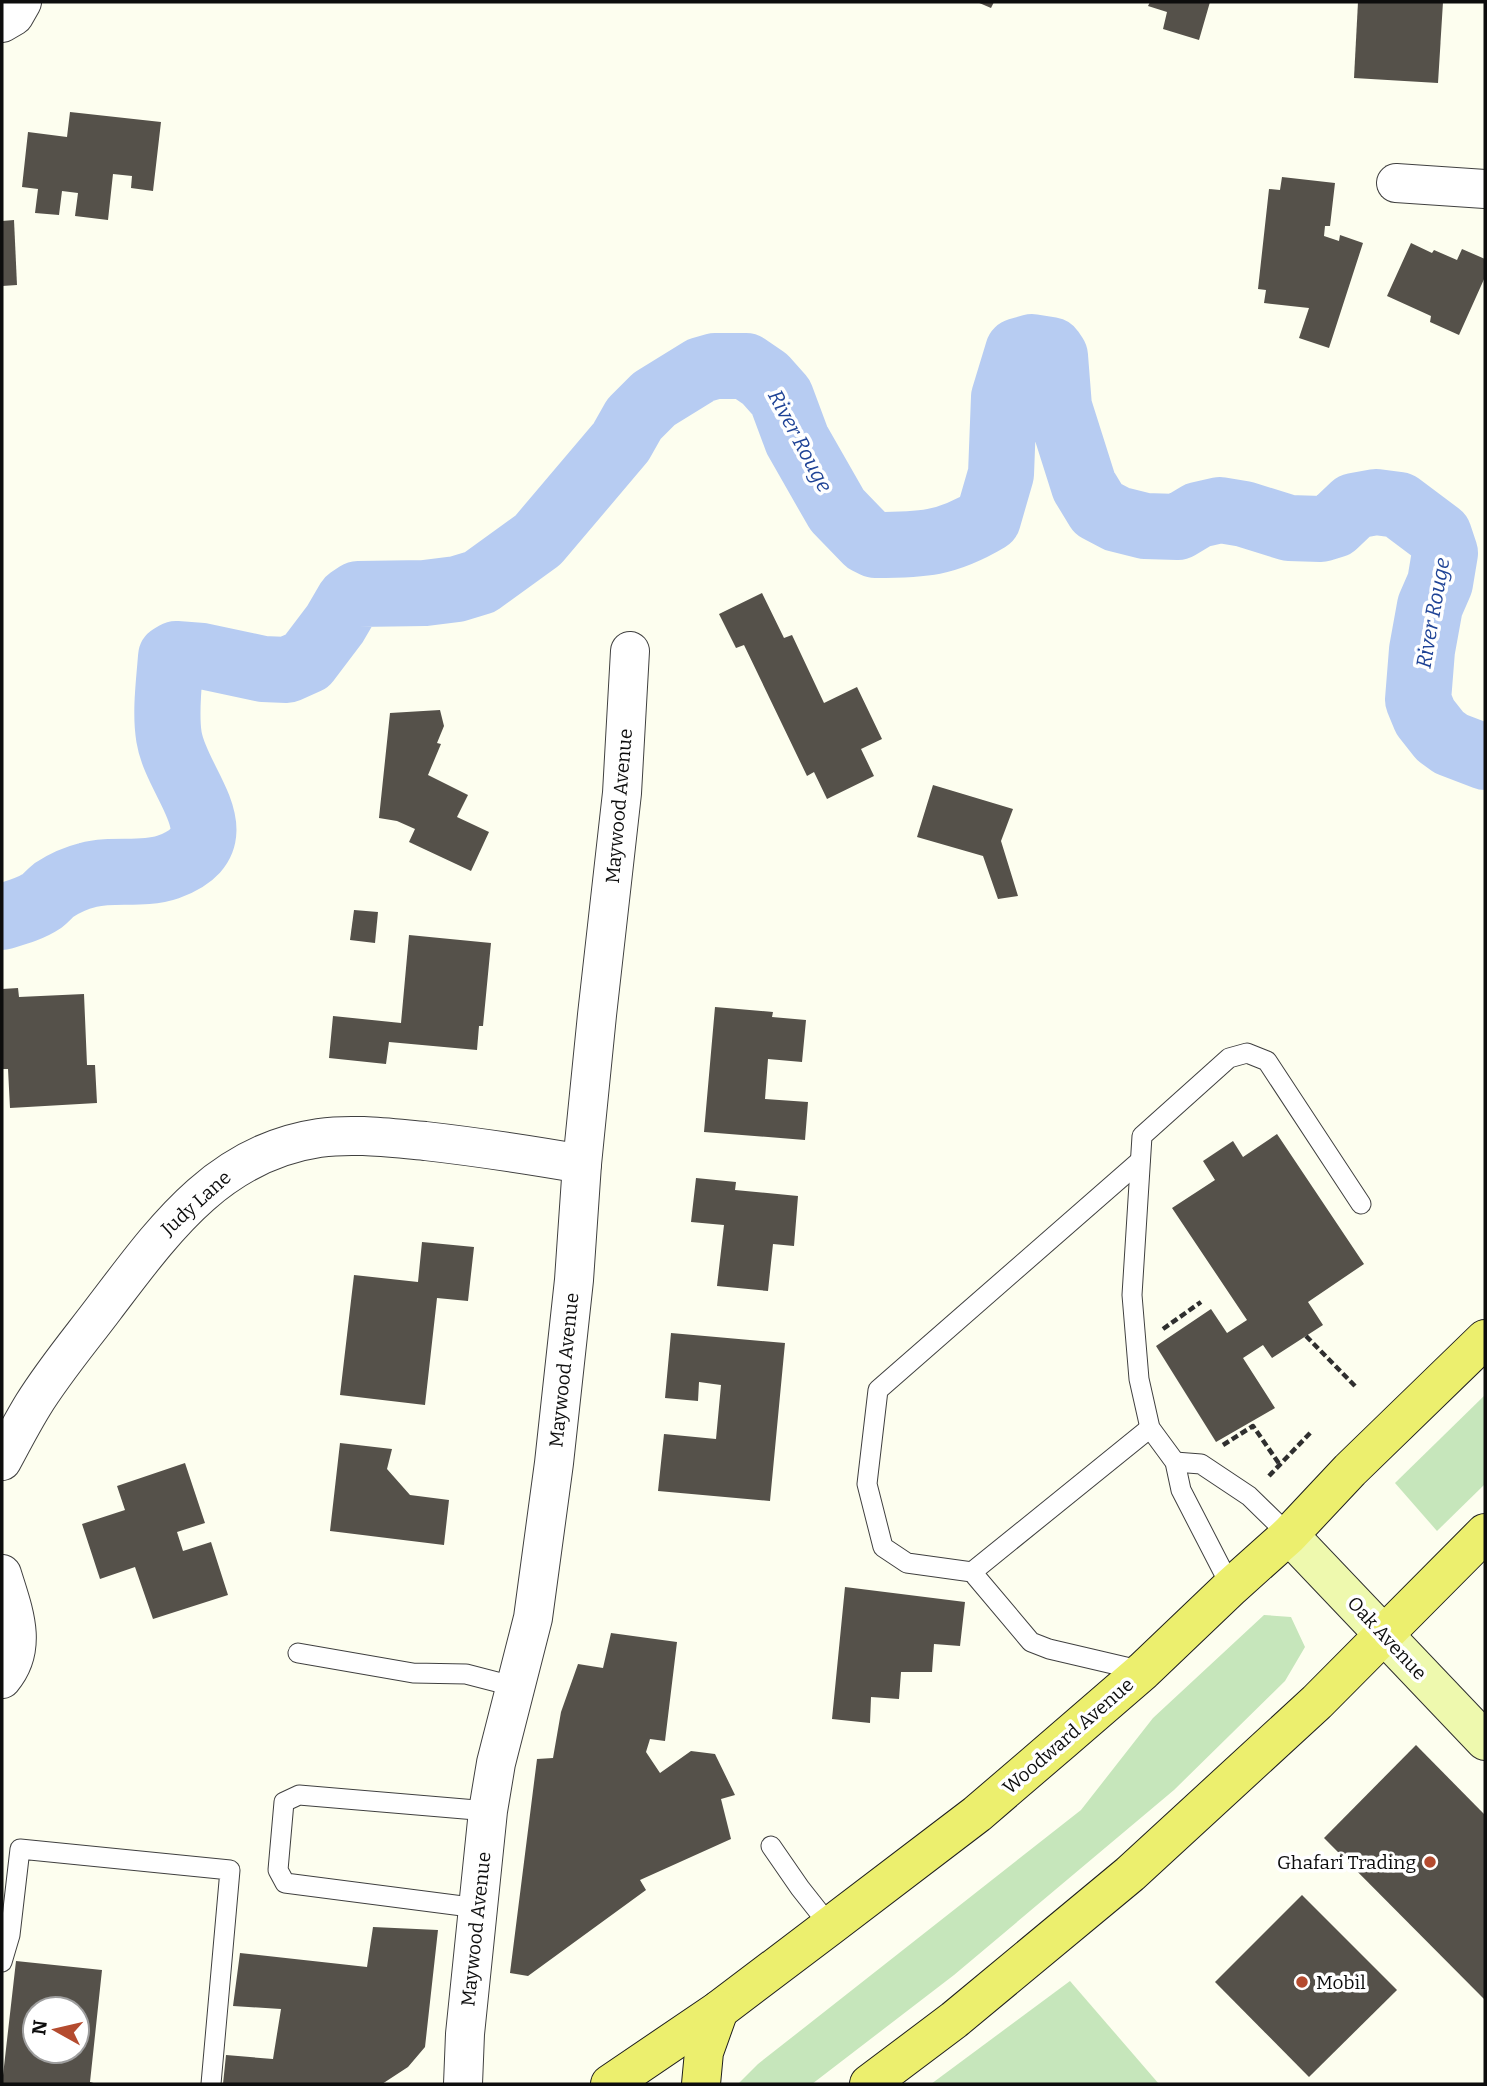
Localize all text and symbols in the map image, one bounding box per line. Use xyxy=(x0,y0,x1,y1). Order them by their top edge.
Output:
water label: River Rouge xyxy=(762,385,838,497)
water label: River Rouge xyxy=(1410,555,1456,670)
street label: Maywood Avenue xyxy=(601,728,637,884)
street label: Judy Lane xyxy=(156,1166,236,1241)
street label: Maywood Avenue xyxy=(544,1292,584,1448)
street label: Oak Avenue xyxy=(1343,1592,1431,1684)
street label: Woodward Avenue xyxy=(998,1673,1138,1799)
street label: Maywood Avenue xyxy=(456,1851,496,2007)
place label: Ghafari Trading xyxy=(1277,1851,1416,1874)
marker: Ghafari Trading xyxy=(1422,1854,1438,1870)
place label: Mobil xyxy=(1316,1971,1366,1994)
marker: Mobil xyxy=(1294,1974,1310,1990)
north arrow xyxy=(21,1995,91,2065)
text: N xyxy=(27,2019,52,2037)

